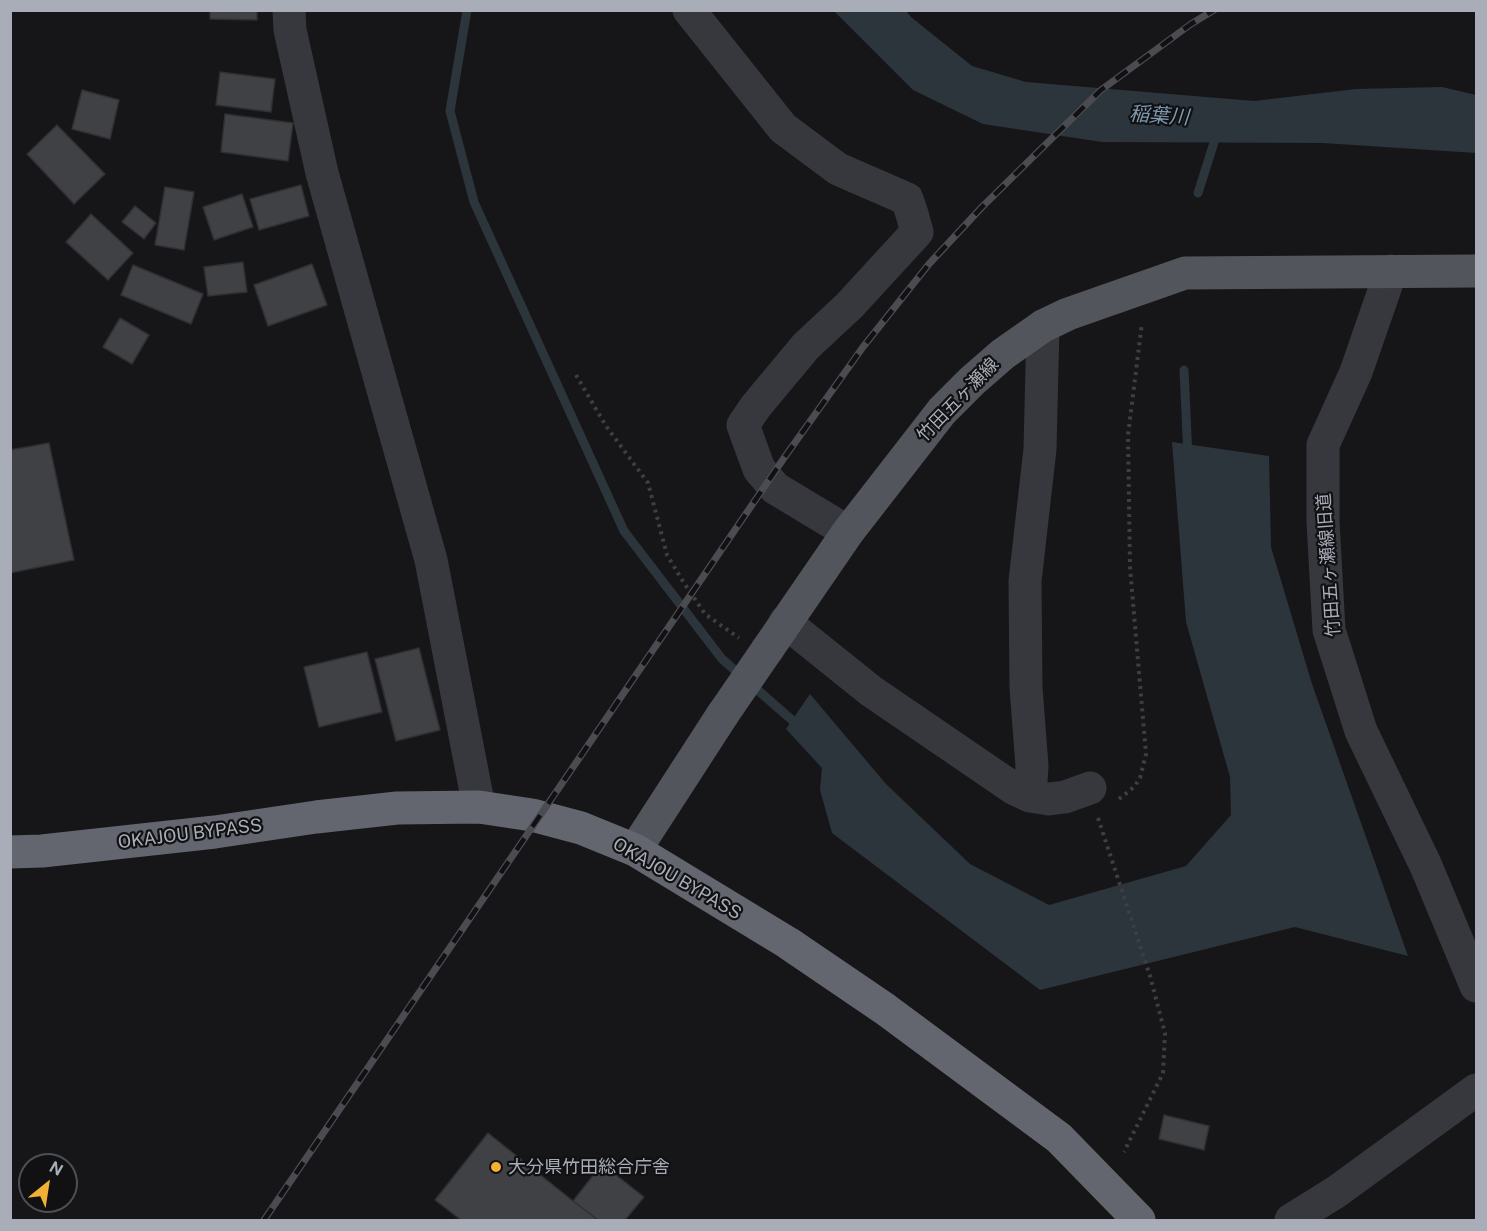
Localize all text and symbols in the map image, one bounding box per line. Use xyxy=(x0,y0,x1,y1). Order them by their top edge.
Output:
water label: 稲葉川 xyxy=(1128,102,1190,130)
street label: 竹田五ヶ瀬線 xyxy=(913,354,1003,446)
street label: 竹田五ヶ瀬線旧道 xyxy=(1313,492,1345,638)
street label: OKAJOU BYPASS xyxy=(117,814,263,854)
street label: OKAJOU BYPASS xyxy=(609,833,745,925)
north arrow xyxy=(18,1153,78,1213)
place label: 大分県竹田総合庁舎 xyxy=(508,1156,670,1178)
text: N xyxy=(46,1157,66,1180)
marker: 大分県竹田総合庁舎 xyxy=(489,1160,503,1174)

